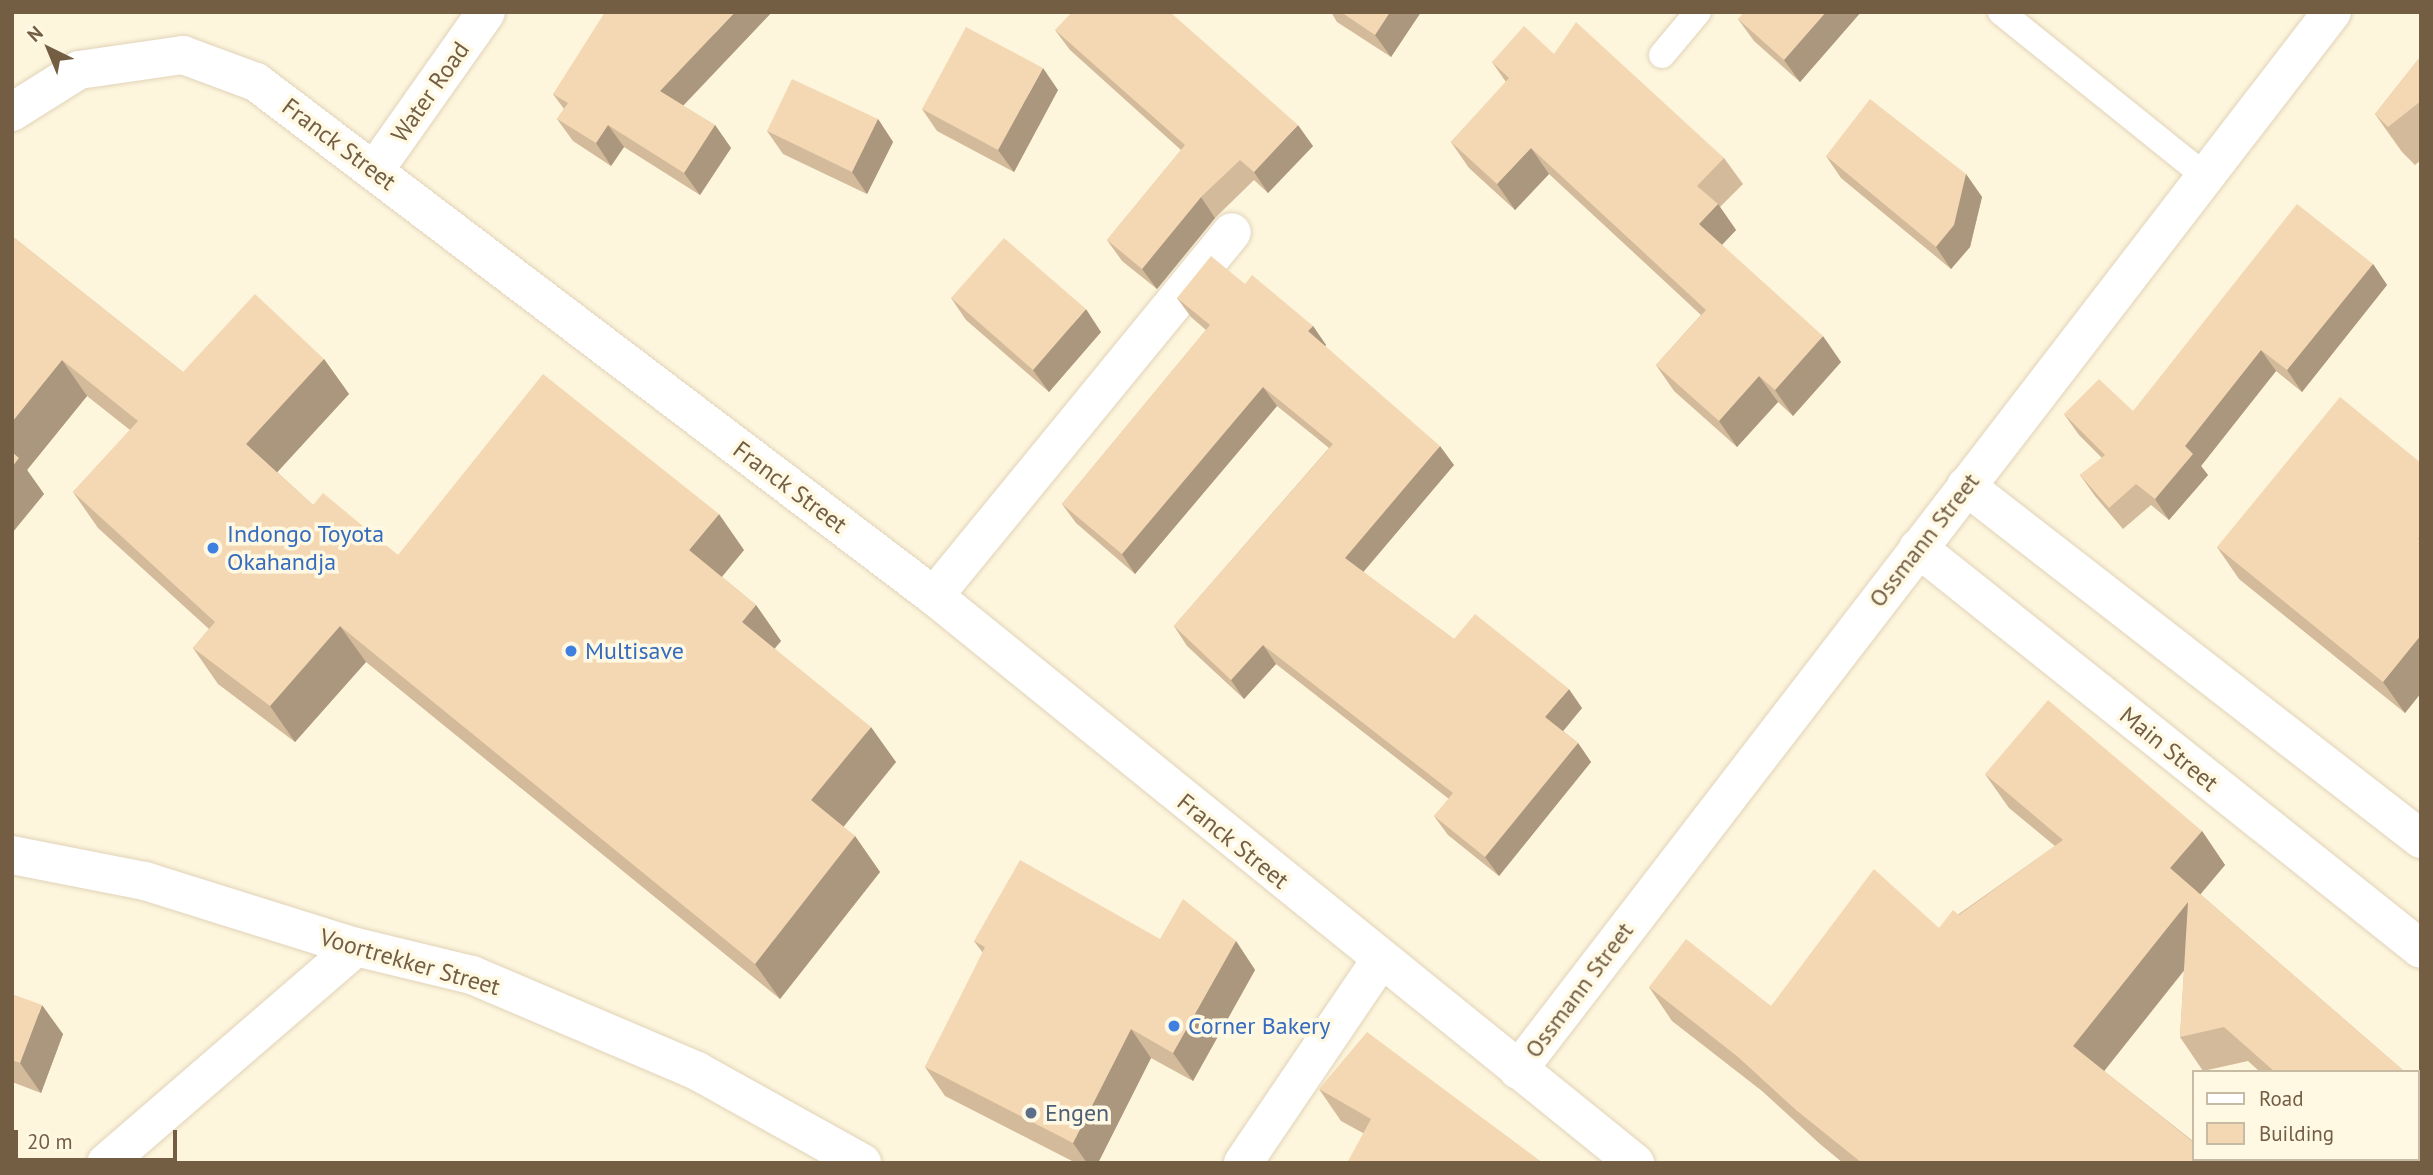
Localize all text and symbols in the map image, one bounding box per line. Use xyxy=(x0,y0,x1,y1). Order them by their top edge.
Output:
north arrow xyxy=(14,14,84,84)
text: N xyxy=(22,21,47,47)
street label: Water Road xyxy=(385,36,475,148)
street label: Franck Street xyxy=(276,92,402,196)
street label: Franck Street xyxy=(727,435,853,539)
street label: Ossmann Street xyxy=(1863,467,1985,613)
place label: Indongo Toyota Okahandja xyxy=(227,520,385,576)
marker: Indongo Toyota Okahandja xyxy=(205,540,221,556)
place label: Multisave xyxy=(585,637,684,665)
marker: Multisave xyxy=(563,643,579,659)
street label: Main Street xyxy=(2114,701,2224,797)
street label: Franck Street xyxy=(1171,787,1295,895)
street label: Ossmann Street xyxy=(1519,917,1639,1063)
street label: Voortrekker Street xyxy=(317,923,503,1001)
place label: Corner Bakery xyxy=(1188,1012,1330,1040)
marker: Corner Bakery xyxy=(1166,1018,1182,1034)
legend xyxy=(2192,1070,2419,1161)
text: Road xyxy=(2259,1085,2303,1112)
place label: Engen xyxy=(1045,1099,1109,1127)
marker: Engen xyxy=(1023,1105,1039,1121)
scale bar xyxy=(18,1116,180,1160)
text: Building xyxy=(2259,1120,2334,1147)
text: 20 m xyxy=(27,1128,73,1155)

